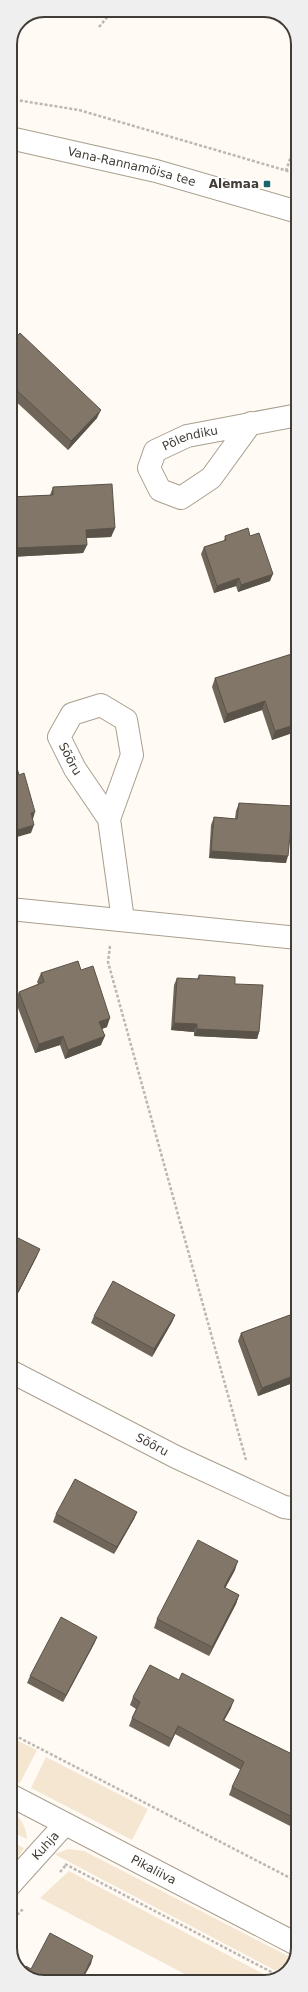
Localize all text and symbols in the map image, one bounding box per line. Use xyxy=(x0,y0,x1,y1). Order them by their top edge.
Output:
street label: Vana-Rannamõisa tee xyxy=(66,144,197,189)
place label: Alemaa xyxy=(209,177,259,191)
marker: Alemaa xyxy=(262,179,272,189)
street label: Põlendiku xyxy=(160,423,219,454)
street label: Sõõru xyxy=(56,740,84,778)
street label: Sõõru xyxy=(133,1430,171,1459)
street label: Kuhja xyxy=(29,1829,62,1863)
street label: Pikaliiva xyxy=(129,1852,179,1887)

